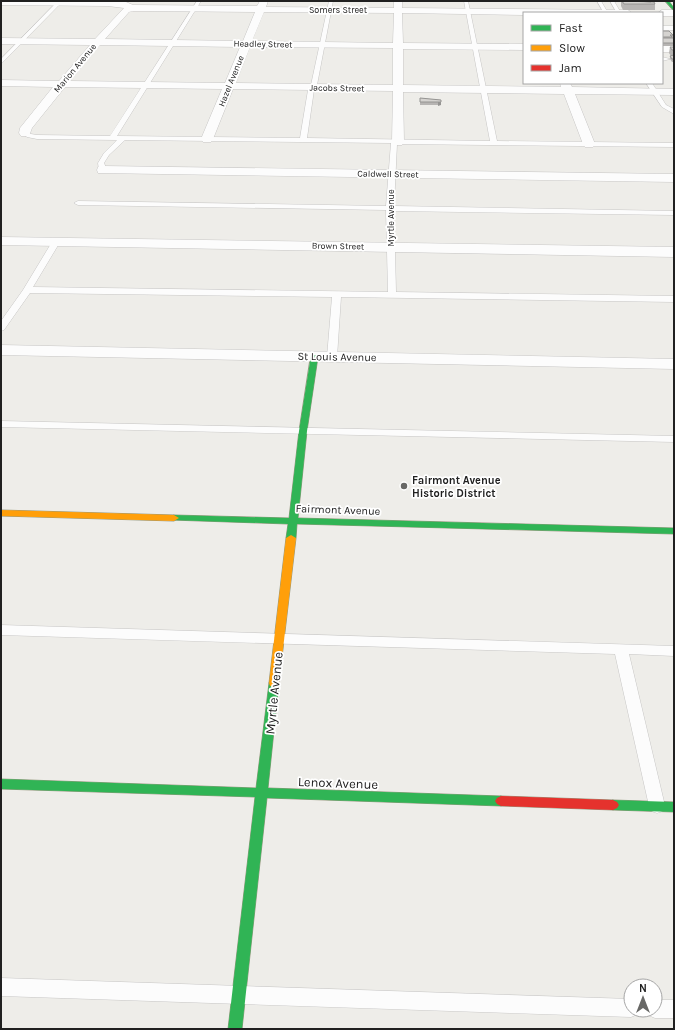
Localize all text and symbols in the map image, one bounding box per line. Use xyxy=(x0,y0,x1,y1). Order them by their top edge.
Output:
street label: Somers Street xyxy=(309,5,368,15)
legend xyxy=(523,12,663,84)
text: Fast xyxy=(559,21,583,35)
street label: Headley Street xyxy=(233,38,293,50)
street label: Marion Avenue xyxy=(52,41,99,94)
text: Slow xyxy=(559,41,585,55)
street label: Hazel Avenue xyxy=(216,54,246,108)
text: Jam xyxy=(559,61,582,75)
street label: Jacobs Street xyxy=(309,83,365,93)
street label: Caldwell Street xyxy=(357,168,419,180)
street label: Myrtle Avenue xyxy=(386,189,396,247)
street label: Brown Street xyxy=(312,241,365,251)
street label: St Louis Avenue xyxy=(297,350,377,364)
place label: Fairmont Avenue Historic District xyxy=(412,474,501,500)
marker: Fairmont Avenue Historic District xyxy=(399,481,409,491)
street label: Fairmont Avenue xyxy=(295,502,381,518)
street label: Myrtle Avenue xyxy=(262,651,286,735)
street label: Lenox Avenue xyxy=(298,774,379,792)
north arrow xyxy=(623,978,663,1018)
text: N xyxy=(639,982,647,995)

